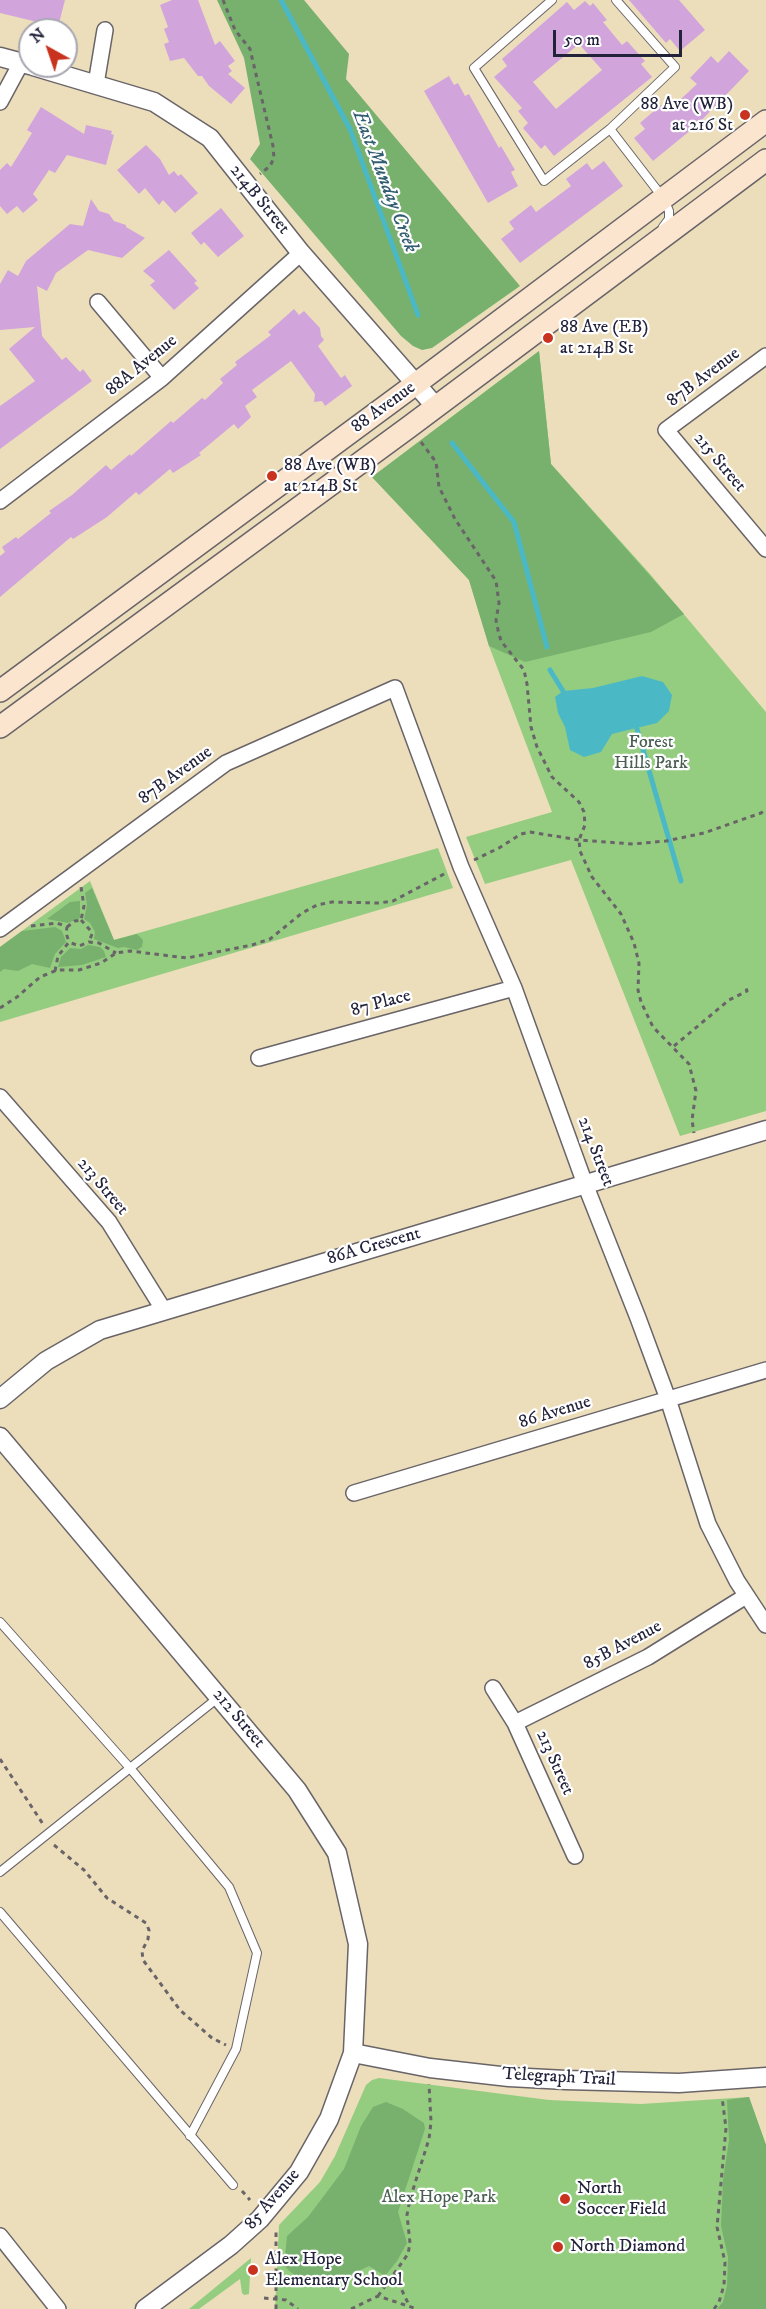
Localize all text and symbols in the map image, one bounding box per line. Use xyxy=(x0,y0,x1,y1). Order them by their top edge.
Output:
north arrow xyxy=(18,18,78,78)
scale bar xyxy=(556,18,685,56)
text: N xyxy=(26,24,49,48)
text: 50 m xyxy=(564,29,600,51)
place label: 88 Ave (WB) at 216 St xyxy=(641,94,733,136)
water label: East Munday Creek xyxy=(346,108,422,256)
marker: 88 Ave (WB) at 216 St xyxy=(738,108,752,122)
street label: 214B Street xyxy=(224,161,294,239)
place label: 88 Ave (EB) at 214B St xyxy=(560,317,648,360)
street label: 88A Avenue xyxy=(102,331,182,401)
marker: 88 Ave (EB) at 214B St xyxy=(541,331,555,345)
street label: 87B Avenue xyxy=(663,344,745,412)
street label: 88 Avenue xyxy=(348,378,420,438)
street label: 215 Street xyxy=(688,429,750,497)
place label: 88 Ave (WB) at 214B St xyxy=(284,455,376,498)
marker: 88 Ave (WB) at 214B St xyxy=(265,469,279,483)
park label: Forest Hills Park xyxy=(614,732,688,774)
street label: 87B Avenue xyxy=(135,742,217,810)
street label: 87 Place xyxy=(349,986,413,1022)
street label: 214 Street xyxy=(572,1114,618,1190)
street label: 213 Street xyxy=(72,1154,132,1220)
street label: 86A Crescent xyxy=(325,1223,423,1271)
street label: 86 Avenue xyxy=(516,1392,594,1434)
street label: 85B Avenue xyxy=(580,1616,666,1676)
street label: 212 Street xyxy=(207,1685,269,1753)
street label: 213 Street xyxy=(530,1727,578,1799)
street label: Telegraph Trail xyxy=(502,2064,616,2092)
street label: 85 Avenue xyxy=(241,2165,305,2235)
place label: North Soccer Field xyxy=(577,2178,666,2220)
park label: Alex Hope Park xyxy=(382,2187,496,2209)
marker: North Soccer Field xyxy=(558,2192,572,2206)
place label: North Diamond xyxy=(570,2236,685,2258)
marker: North Diamond xyxy=(551,2240,565,2254)
place label: Alex Hope Elementary School xyxy=(265,2249,403,2292)
marker: Alex Hope Elementary School xyxy=(246,2263,260,2277)

